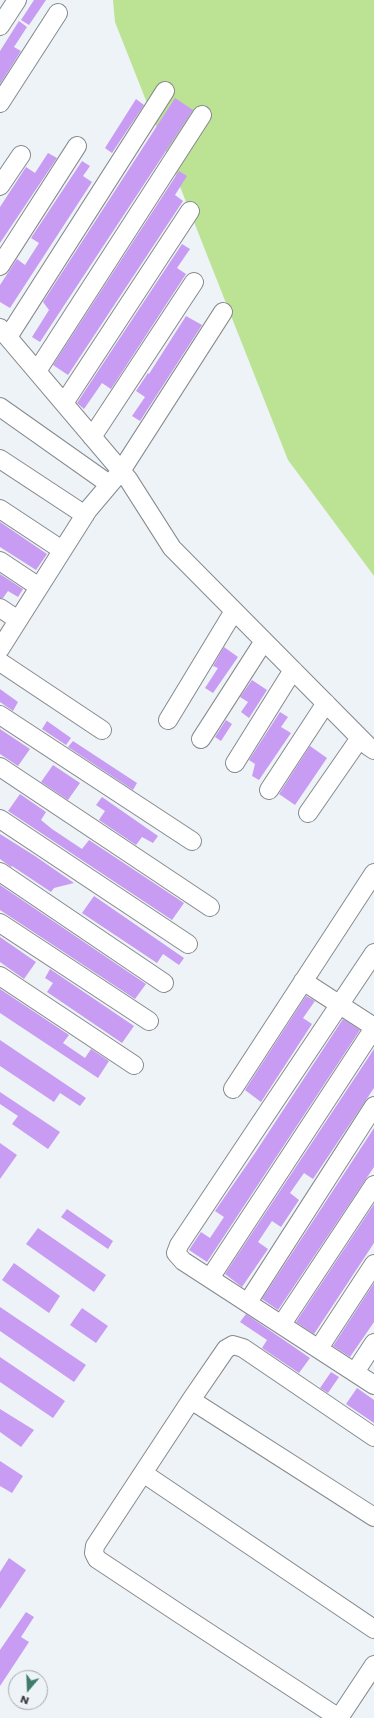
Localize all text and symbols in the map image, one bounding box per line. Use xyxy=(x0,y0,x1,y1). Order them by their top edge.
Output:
north arrow xyxy=(8,1670,48,1710)
text: N xyxy=(18,1691,31,1709)

